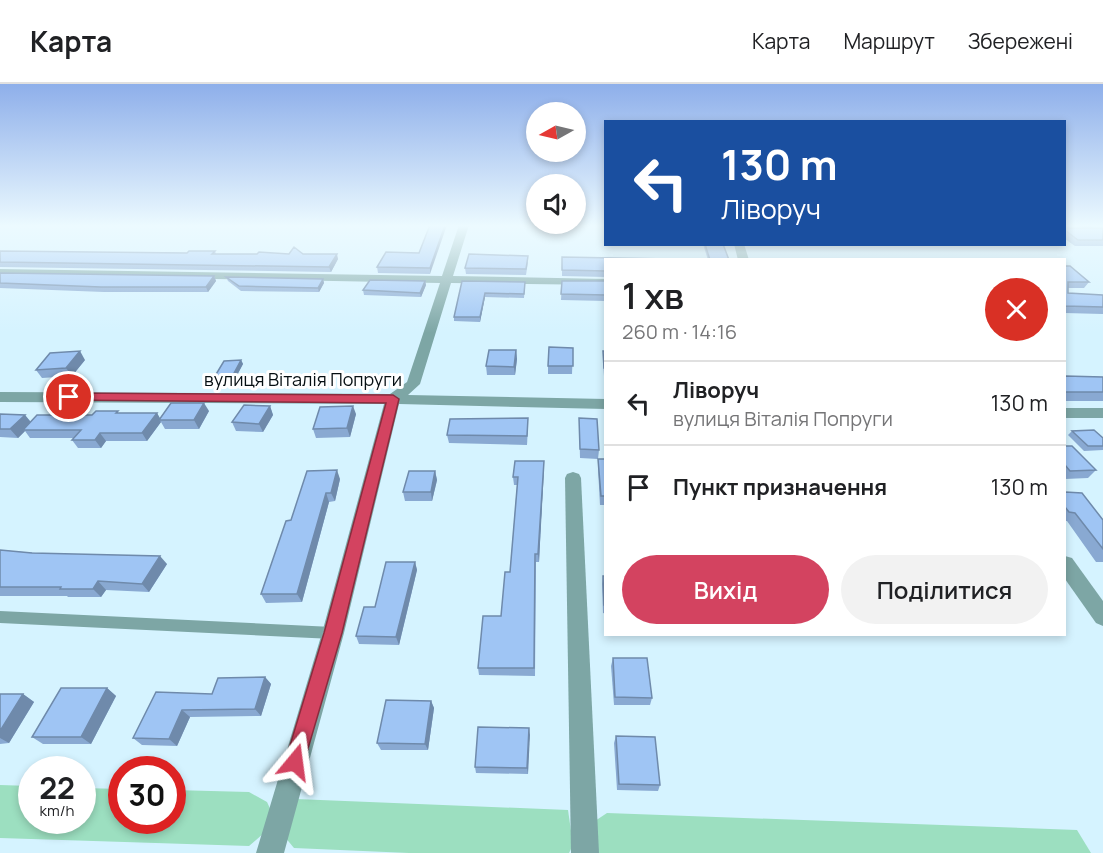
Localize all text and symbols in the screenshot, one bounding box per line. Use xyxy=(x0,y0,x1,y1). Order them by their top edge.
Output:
text: Карта xyxy=(30,22,112,60)
text: Карта xyxy=(752,27,810,55)
text: Маршрут xyxy=(843,27,935,55)
text: Збережені xyxy=(968,27,1073,55)
north arrow xyxy=(526,102,586,162)
map controls xyxy=(526,102,586,234)
text: 130 m xyxy=(721,135,838,193)
icon: left xyxy=(622,144,700,222)
button: sound xyxy=(526,174,586,234)
text: Ліворуч xyxy=(721,190,821,227)
text: 1 хв xyxy=(622,271,684,320)
button: close xyxy=(985,278,1048,341)
text: 260 m · 14:16 xyxy=(622,318,737,345)
street label: вулиця Віталія Попруги xyxy=(204,367,402,391)
pin xyxy=(43,371,94,422)
text: Ліворуч xyxy=(673,375,759,405)
icon: arrive xyxy=(52,380,85,413)
icon: left xyxy=(622,387,655,420)
text: 130 m xyxy=(991,388,1048,418)
text: вулиця Віталія Попруги xyxy=(673,405,893,432)
icon: arrive xyxy=(622,471,655,504)
text: Пункт призначення xyxy=(673,472,887,502)
text: 130 m xyxy=(991,472,1048,502)
button: Вихід xyxy=(622,555,829,624)
button: Поділитися xyxy=(841,555,1048,624)
position arrow xyxy=(263,730,327,794)
speed limit sign: 30 xyxy=(108,756,186,834)
text: 22 xyxy=(39,767,75,808)
text: km/h xyxy=(40,800,74,821)

